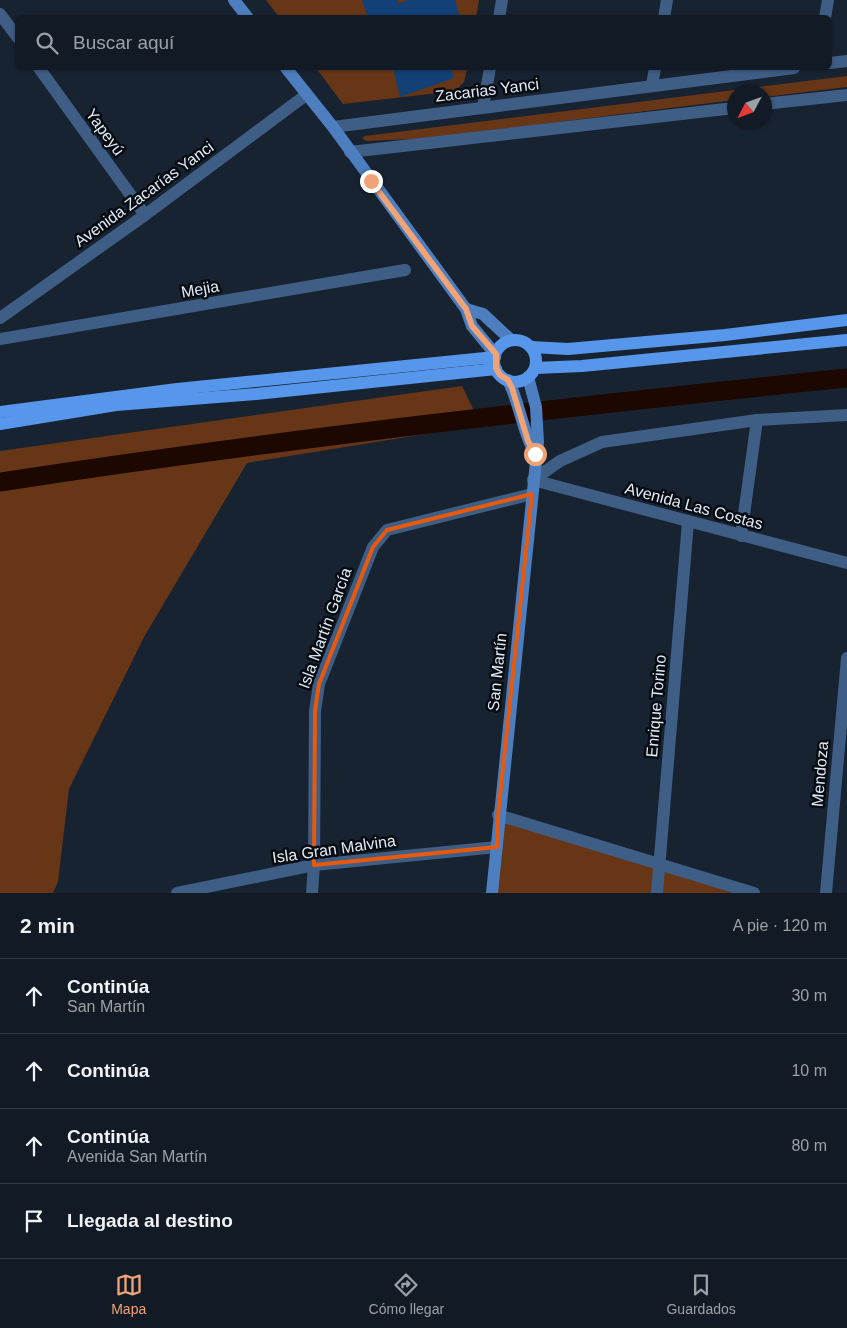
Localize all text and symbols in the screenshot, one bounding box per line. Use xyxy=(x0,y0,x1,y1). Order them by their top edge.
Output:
search box xyxy=(15,15,832,70)
icon: search xyxy=(33,29,61,57)
text: Buscar aquí xyxy=(73,32,174,53)
street label: Zacarias Yanci xyxy=(434,75,540,105)
north arrow xyxy=(727,85,772,130)
street label: Yapeyú xyxy=(83,106,127,158)
street label: Avenida Zacarías Yanci xyxy=(71,138,217,250)
route end xyxy=(360,170,383,193)
street label: Mejia xyxy=(180,277,220,301)
route start xyxy=(524,443,547,466)
street label: Avenida Las Costas xyxy=(623,479,765,533)
street label: Isla Martín García xyxy=(295,565,355,691)
street label: San Martín xyxy=(484,632,510,712)
street label: Enrique Torino xyxy=(643,654,669,758)
street label: Mendoza xyxy=(809,740,831,808)
street label: Isla Gran Malvina xyxy=(271,832,397,866)
text: 2 min xyxy=(20,914,75,937)
text: A pie · 120 m xyxy=(733,917,827,934)
text: Continúa xyxy=(67,976,149,997)
icon: ahead xyxy=(20,982,48,1010)
text: 30 m xyxy=(791,987,827,1004)
text: San Martín xyxy=(67,998,145,1015)
icon: ahead xyxy=(20,1057,48,1085)
text: Continúa xyxy=(67,1060,149,1081)
text: 10 m xyxy=(791,1062,827,1079)
text: Continúa xyxy=(67,1126,149,1147)
icon: ahead xyxy=(20,1132,48,1160)
text: 80 m xyxy=(791,1137,827,1154)
text: Avenida San Martín xyxy=(67,1148,207,1165)
icon: arrive xyxy=(20,1207,48,1235)
text: Llegada al destino xyxy=(67,1210,233,1231)
tab: Mapa xyxy=(111,1271,146,1317)
tab: Cómo llegar xyxy=(369,1271,444,1317)
tab: Guardados xyxy=(666,1271,736,1317)

